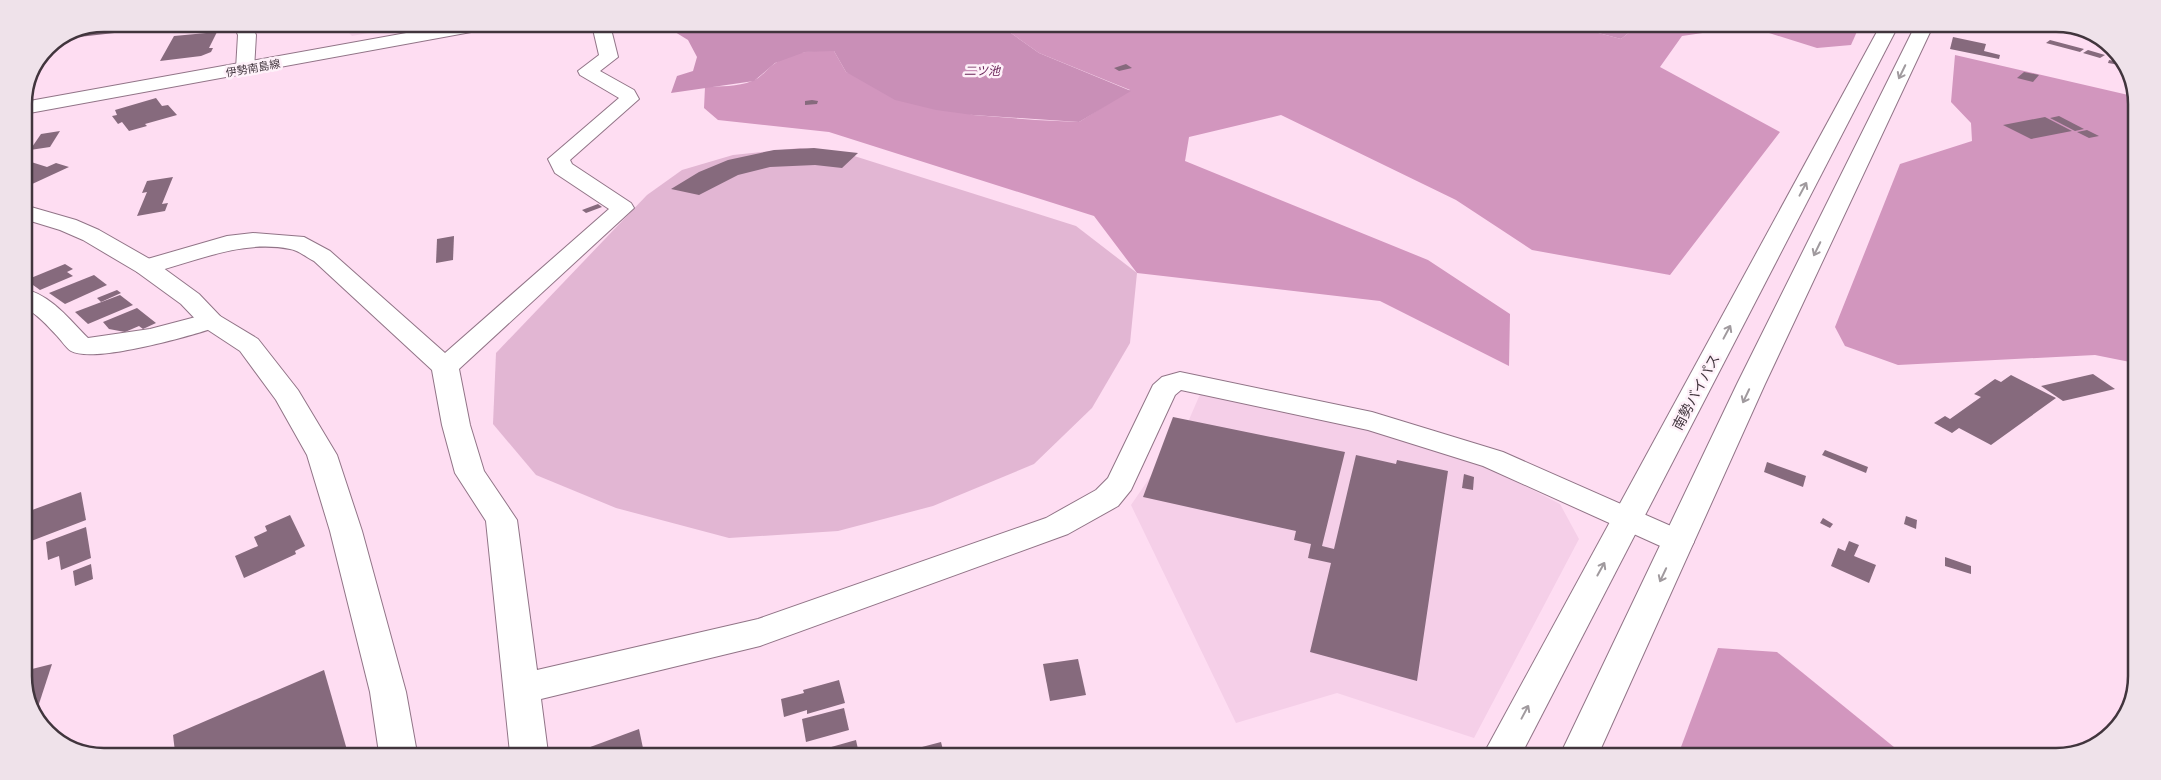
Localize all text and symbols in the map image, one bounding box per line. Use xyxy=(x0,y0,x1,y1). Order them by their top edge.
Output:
street label: 伊勢南島線 xyxy=(225,56,281,80)
water label: 二ツ池 xyxy=(964,63,1001,79)
one-way arrow xyxy=(1897,64,1907,79)
one-way arrow xyxy=(1799,182,1808,197)
one-way arrow xyxy=(1811,242,1821,257)
one-way arrow xyxy=(1722,325,1732,340)
street label: 南勢バイパス xyxy=(1668,351,1724,433)
one-way arrow xyxy=(1740,388,1750,403)
one-way arrow xyxy=(1596,561,1606,576)
one-way arrow xyxy=(1657,567,1667,582)
one-way arrow xyxy=(1521,705,1530,720)

